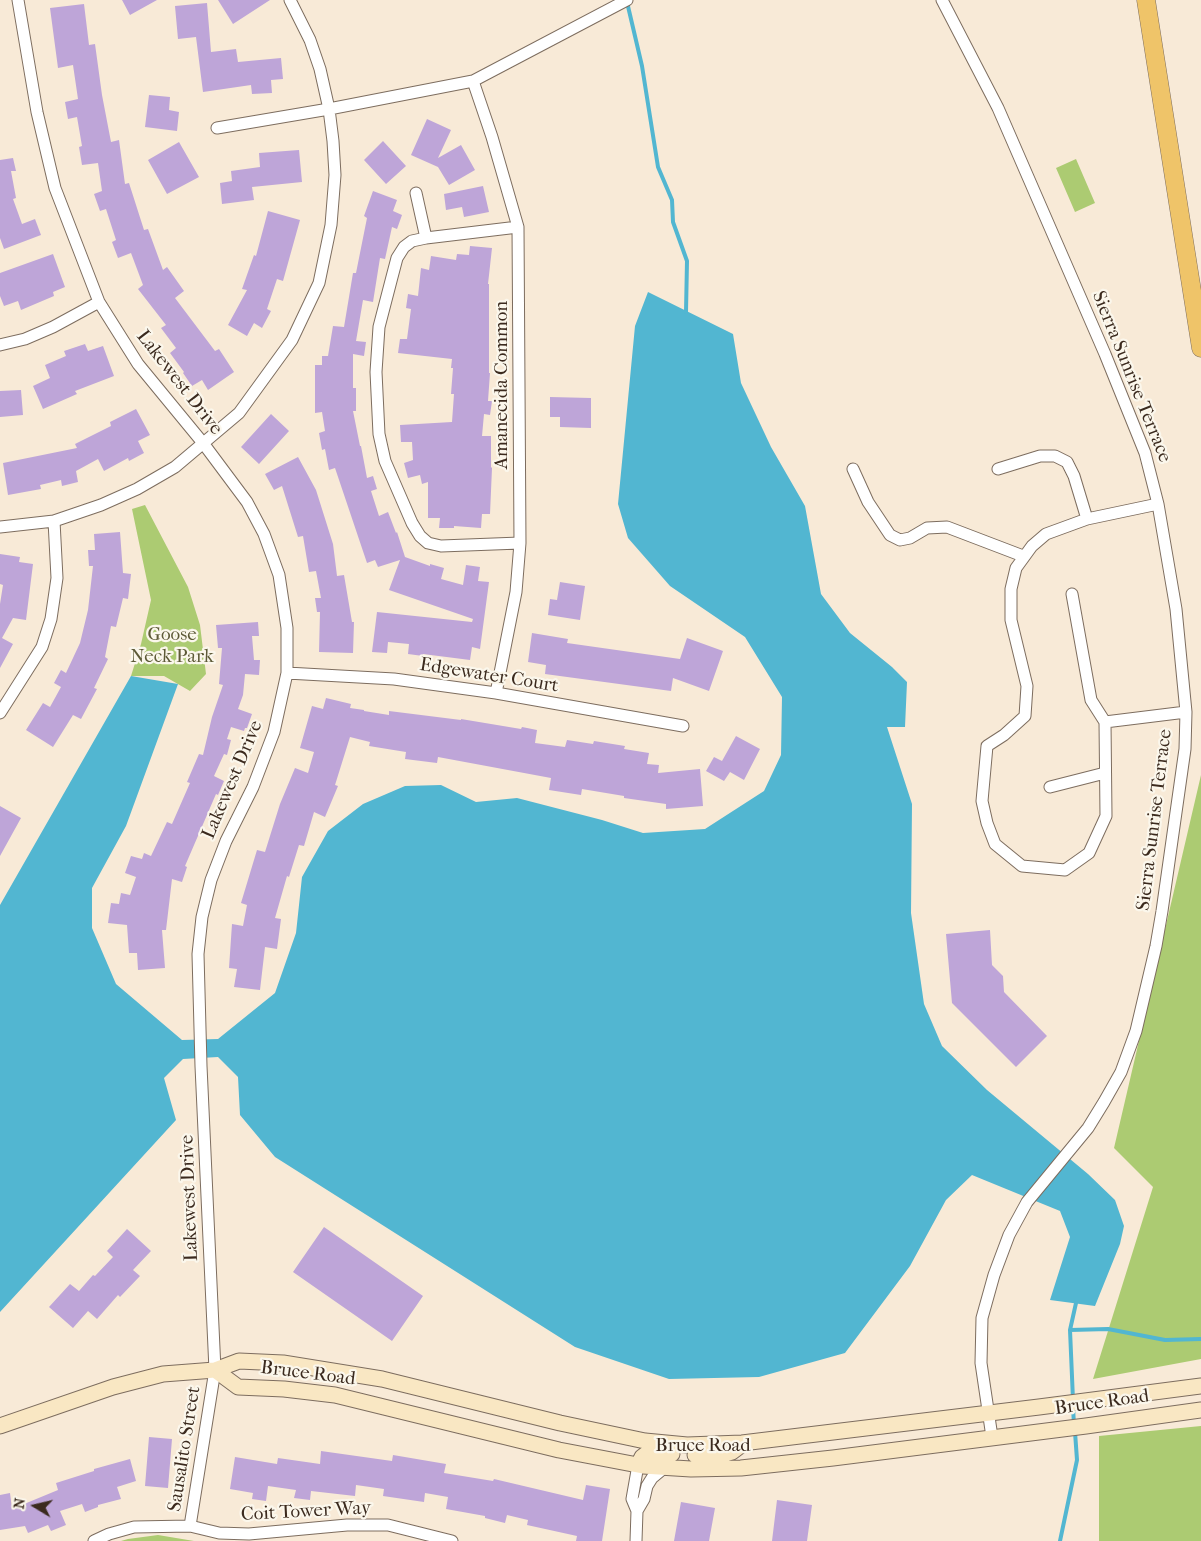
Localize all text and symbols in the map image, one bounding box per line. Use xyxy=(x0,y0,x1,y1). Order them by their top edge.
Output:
street label: Sierra Sunrise Terrace xyxy=(1086,288,1176,466)
street label: Amanecida Common xyxy=(491,301,513,469)
street label: Lakewest Drive xyxy=(131,326,227,440)
park label: Goose Neck Park xyxy=(130,624,214,668)
street label: Edgewater Court xyxy=(418,654,560,698)
street label: Lakewest Drive xyxy=(198,717,268,843)
street label: Sierra Sunrise Terrace xyxy=(1133,728,1177,912)
street label: Lakewest Drive xyxy=(176,1134,204,1262)
street label: Bruce Road xyxy=(259,1357,357,1391)
street label: Sausalito Street xyxy=(164,1385,206,1513)
street label: Bruce Road xyxy=(1053,1385,1151,1421)
street label: Bruce Road xyxy=(655,1435,751,1457)
north arrow xyxy=(10,1481,60,1531)
text: N xyxy=(10,1497,29,1510)
street label: Coit Tower Way xyxy=(240,1497,372,1527)

